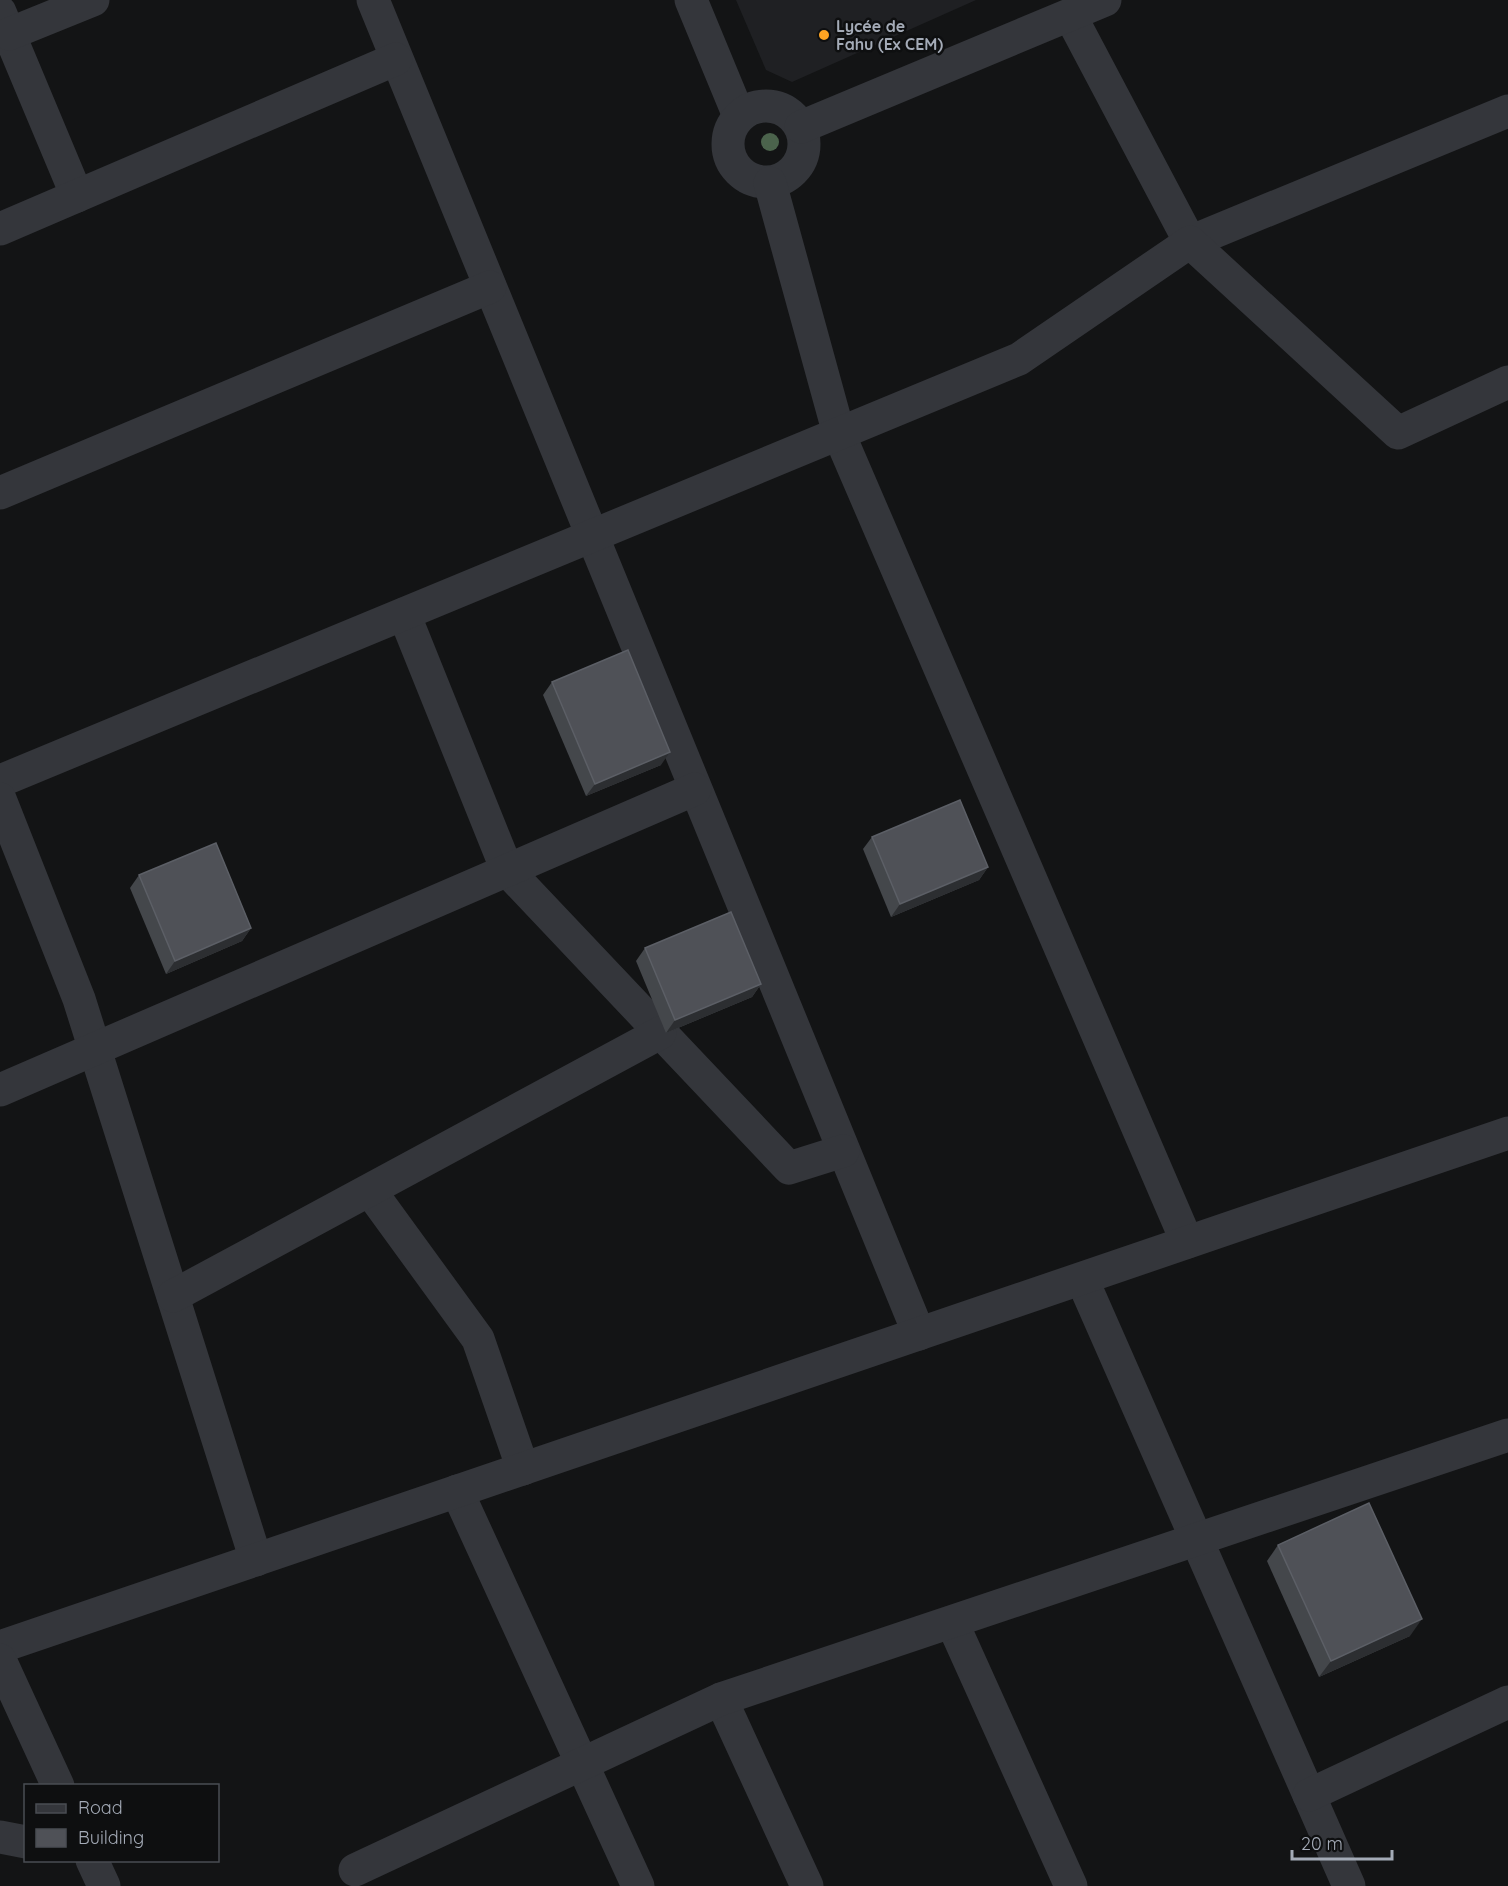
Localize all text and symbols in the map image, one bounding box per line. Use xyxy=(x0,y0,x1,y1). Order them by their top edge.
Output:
place label: Lycée de Fahu (Ex CEM) xyxy=(836,16,943,54)
marker: Lycée de Fahu (Ex CEM) xyxy=(817,28,831,42)
legend xyxy=(24,1784,219,1862)
text: Road xyxy=(78,1796,123,1819)
scale bar xyxy=(1292,1823,1392,1861)
text: Building xyxy=(78,1826,144,1849)
text: 20 m xyxy=(1301,1832,1343,1855)

